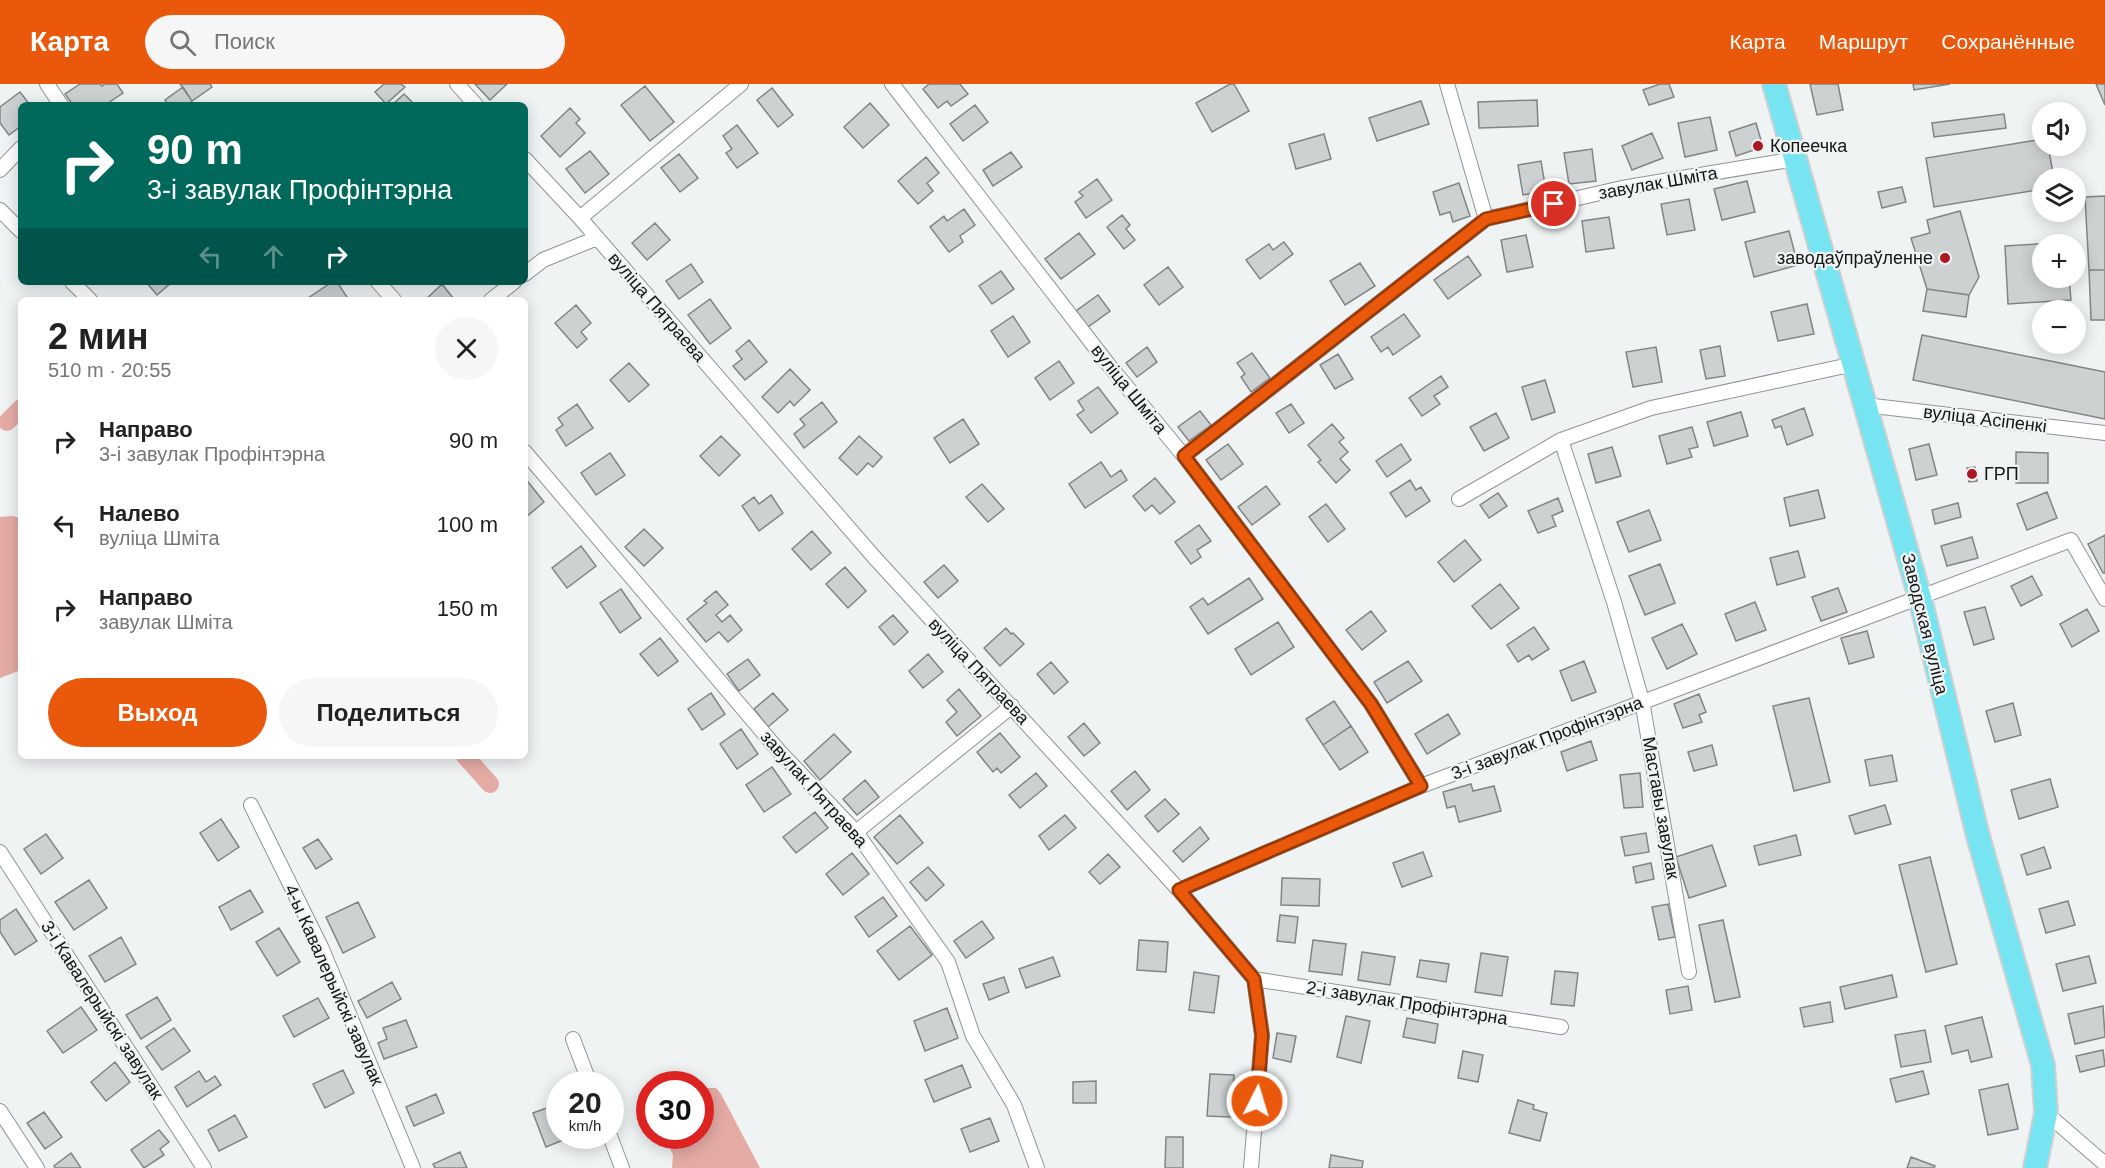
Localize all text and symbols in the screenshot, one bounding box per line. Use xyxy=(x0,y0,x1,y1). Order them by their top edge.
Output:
search box xyxy=(145,15,565,69)
text: Карта xyxy=(30,26,109,57)
icon: search xyxy=(166,26,199,59)
text: Поиск xyxy=(214,29,275,54)
text: Карта xyxy=(1730,30,1786,53)
text: Маршрут xyxy=(1819,30,1908,53)
text: Сохранённые xyxy=(1941,30,2075,53)
map controls xyxy=(2032,102,2086,354)
button: sound xyxy=(2032,102,2086,156)
icon: right xyxy=(48,126,126,204)
text: 90 m xyxy=(147,126,243,173)
place label: Копеечка xyxy=(1770,136,1848,156)
marker: Копеечка xyxy=(1751,139,1765,153)
street label: завулак Шміта xyxy=(1597,163,1720,203)
button: layers xyxy=(2032,168,2086,222)
text: 3-і завулак Профінтэрна xyxy=(147,175,452,205)
pin xyxy=(1528,178,1579,229)
icon: arrive xyxy=(1537,187,1570,220)
button: + xyxy=(2032,234,2086,288)
icon: left xyxy=(194,240,227,273)
icon: ahead xyxy=(257,240,290,273)
icon: right xyxy=(320,240,353,273)
street label: вуліца Пятраева xyxy=(604,248,710,366)
place label: заводаўпраўленне xyxy=(1777,248,1933,268)
marker: заводаўпраўленне xyxy=(1938,251,1952,265)
button: − xyxy=(2032,300,2086,354)
text: 2 мин xyxy=(48,316,149,357)
button: close xyxy=(435,317,498,380)
street label: вуліца Шміта xyxy=(1087,341,1172,438)
text: 510 m · 20:55 xyxy=(48,359,171,381)
street label: вуліца Асіпенкі xyxy=(1922,402,2048,436)
text: Направо xyxy=(99,417,193,442)
icon: right xyxy=(48,425,81,458)
text: 90 m xyxy=(449,428,498,453)
text: 3-і завулак Профінтэрна xyxy=(99,443,325,465)
place label: ГРП xyxy=(1984,464,2019,484)
marker: ГРП xyxy=(1965,467,1979,481)
text: Налево xyxy=(99,501,180,526)
icon: left xyxy=(48,509,81,542)
text: 100 m xyxy=(437,512,498,537)
text: вуліца Шміта xyxy=(99,527,220,549)
street label: Заводская вуліца xyxy=(1898,551,1952,698)
text: Направо xyxy=(99,585,193,610)
icon: right xyxy=(48,593,81,626)
text: 150 m xyxy=(437,596,498,621)
text: завулак Шміта xyxy=(99,611,233,633)
street label: вуліца Пятраева xyxy=(925,614,1034,729)
button: Выход xyxy=(48,678,267,747)
button: Поделиться xyxy=(279,678,498,747)
street label: 3-і завулак Профінтэрна xyxy=(1448,692,1647,784)
street label: завулак Пятраева xyxy=(756,727,872,852)
street label: Маставы завулак xyxy=(1639,735,1683,881)
street label: 4-ы Кавалерыйскі завулак xyxy=(281,882,387,1089)
street label: 3-і Кавалерыйскі завулак xyxy=(37,917,167,1103)
street label: 2-і завулак Профінтэрна xyxy=(1305,977,1510,1029)
position arrow xyxy=(1225,1069,1289,1133)
speed limit sign: 30 xyxy=(636,1071,714,1149)
text: 20 xyxy=(568,1086,602,1119)
text: km/h xyxy=(569,1117,601,1134)

